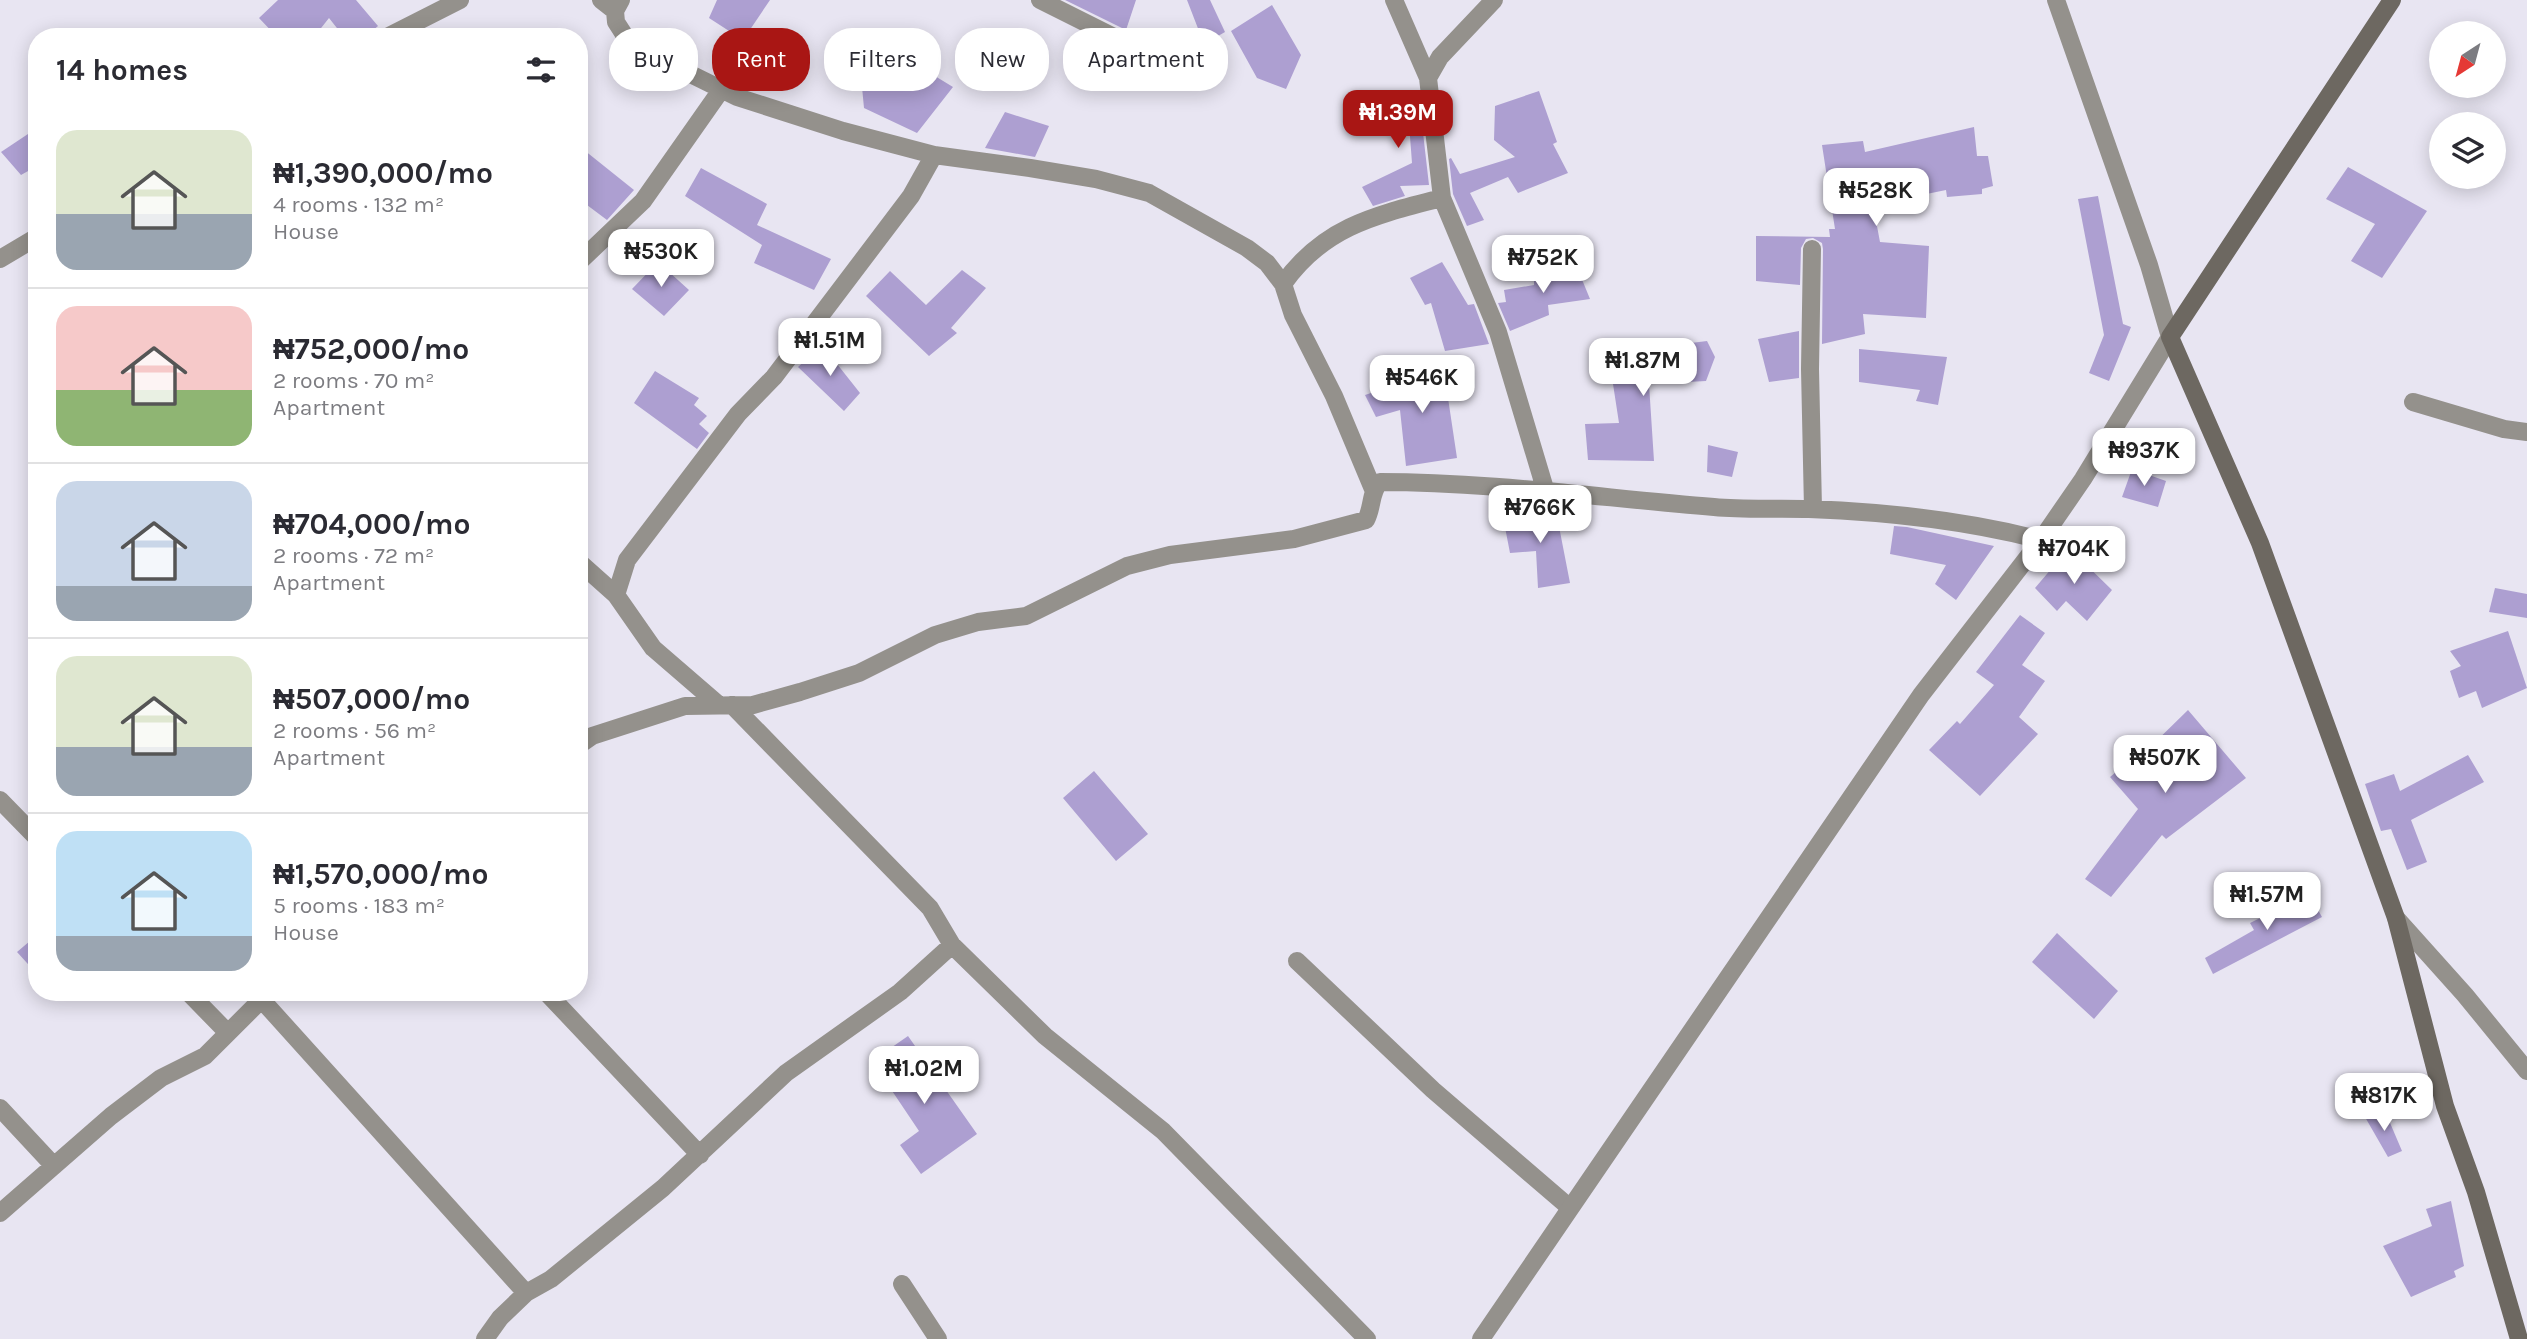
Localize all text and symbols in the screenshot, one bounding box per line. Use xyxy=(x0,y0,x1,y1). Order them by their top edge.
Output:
north arrow xyxy=(2429,21,2506,98)
map controls xyxy=(2429,21,2506,189)
chip: Buy xyxy=(609,28,698,91)
chip: Rent xyxy=(712,28,810,91)
chip: Filters xyxy=(824,28,941,91)
chip: New xyxy=(955,28,1049,91)
chip: Apartment xyxy=(1063,28,1228,91)
icon: filters xyxy=(522,51,560,89)
text: 14 homes xyxy=(56,52,188,88)
pin: ₦1.39M xyxy=(1341,90,1455,150)
text: ₦1.39M xyxy=(1359,99,1437,126)
button: layers xyxy=(2429,112,2506,189)
text: ₦1,390,000/mo xyxy=(273,155,493,191)
icon: home xyxy=(112,158,196,242)
pin: ₦528K xyxy=(1827,168,1925,228)
text: ₦528K xyxy=(1839,177,1913,204)
text: 4 rooms · 132 m² xyxy=(273,191,444,218)
text: House xyxy=(273,218,339,245)
pin: ₦530K xyxy=(612,230,710,289)
pin: ₦752K xyxy=(1494,236,1592,295)
text: ₦530K xyxy=(624,238,698,265)
text: ₦752K xyxy=(1508,244,1578,271)
pin: ₦1.51M xyxy=(773,318,887,378)
text: ₦1.51M xyxy=(794,327,866,354)
text: ₦752,000/mo xyxy=(273,331,469,367)
icon: home xyxy=(112,334,196,418)
pin: ₦1.87M xyxy=(1586,338,1700,398)
text: ₦1.87M xyxy=(1605,347,1681,374)
pin: ₦546K xyxy=(1373,356,1471,415)
text: ₦546K xyxy=(1386,364,1458,391)
text: 2 rooms · 70 m² xyxy=(273,367,435,394)
text: Apartment xyxy=(273,394,385,421)
pin: ₦937K xyxy=(2095,428,2193,488)
text: ₦937K xyxy=(2108,437,2180,464)
pin: ₦766K xyxy=(1491,486,1589,545)
text: ₦766K xyxy=(1504,494,1576,521)
text: ₦704,000/mo xyxy=(273,506,471,542)
icon: home xyxy=(112,509,196,593)
pin: ₦704K xyxy=(2025,526,2123,586)
text: ₦704K xyxy=(2038,535,2110,562)
text: 2 rooms · 72 m² xyxy=(273,542,434,569)
text: Apartment xyxy=(273,569,385,596)
text: ₦507,000/mo xyxy=(273,681,470,717)
icon: home xyxy=(112,684,196,768)
text: 2 rooms · 56 m² xyxy=(273,717,436,744)
pin: ₦507K xyxy=(2116,736,2214,795)
text: Apartment xyxy=(273,744,385,771)
text: ₦507K xyxy=(2129,744,2201,771)
text: ₦1,570,000/mo xyxy=(273,856,488,892)
icon: home xyxy=(112,859,196,943)
pin: ₦1.57M xyxy=(2210,872,2324,932)
text: ₦1.57M xyxy=(2230,881,2304,908)
text: 5 rooms · 183 m² xyxy=(273,892,445,919)
text: House xyxy=(273,919,339,946)
pin: ₦1.02M xyxy=(867,1046,981,1106)
text: ₦1.02M xyxy=(885,1055,963,1082)
pin: ₦817K xyxy=(2335,1074,2433,1133)
text: ₦817K xyxy=(2351,1082,2417,1109)

